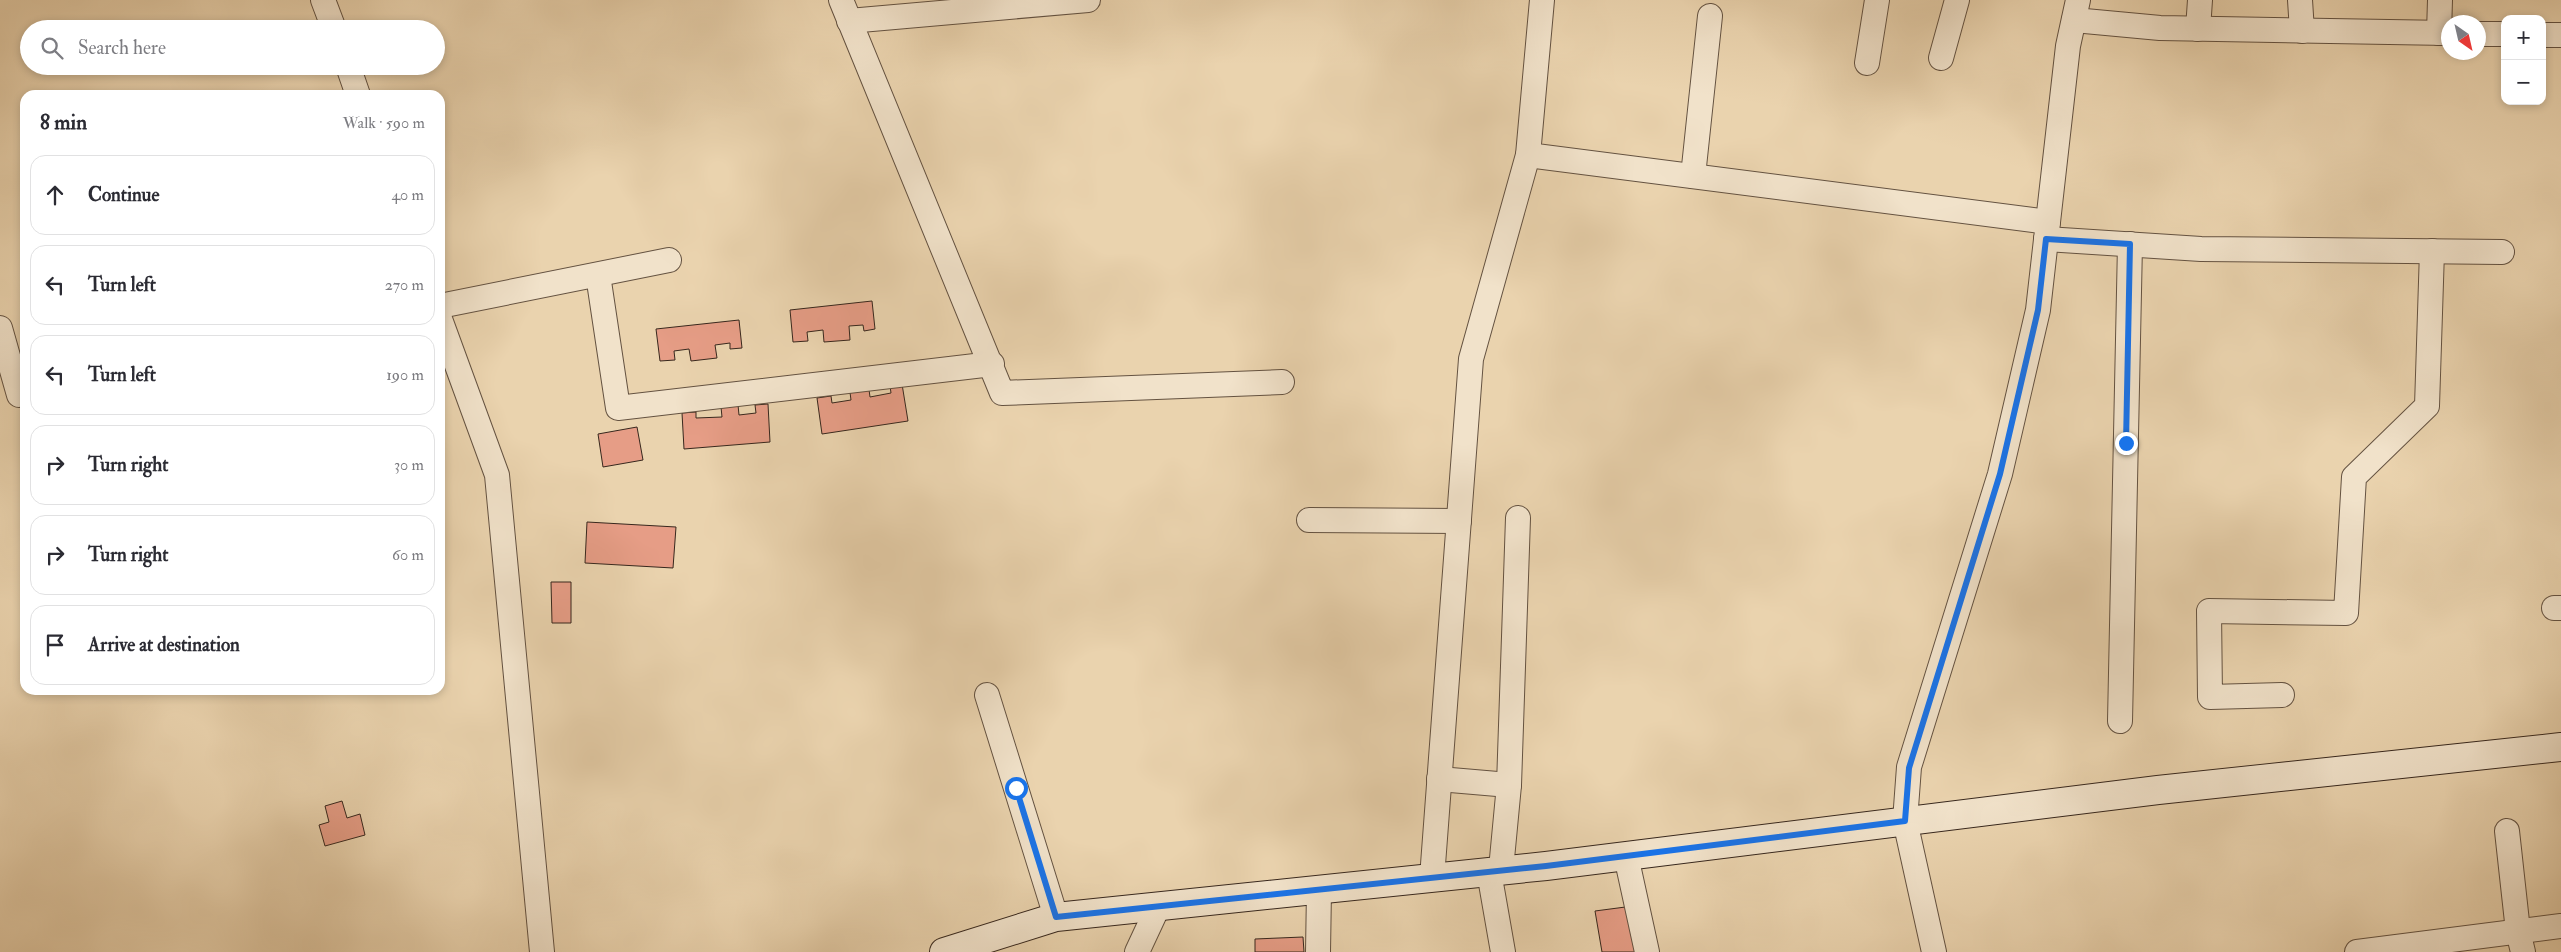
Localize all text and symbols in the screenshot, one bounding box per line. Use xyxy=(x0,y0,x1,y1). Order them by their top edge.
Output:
north arrow xyxy=(2441,15,2486,60)
map controls xyxy=(2501,15,2546,105)
button: + xyxy=(2501,15,2546,60)
search box xyxy=(20,20,445,75)
icon: search xyxy=(38,34,66,62)
text: Search here xyxy=(78,36,166,60)
button: − xyxy=(2501,60,2546,105)
text: 8 min xyxy=(40,109,87,136)
text: Walk · 590 m xyxy=(343,113,425,133)
icon: ahead xyxy=(41,181,69,209)
text: Continue xyxy=(88,183,159,207)
text: 40 m xyxy=(391,185,424,205)
icon: left xyxy=(41,271,69,299)
text: Turn left xyxy=(88,273,156,297)
text: 270 m xyxy=(385,275,424,295)
icon: left xyxy=(41,361,69,389)
text: Turn left xyxy=(88,363,156,387)
text: 190 m xyxy=(386,365,424,385)
route end xyxy=(2115,432,2138,455)
icon: right xyxy=(41,451,69,479)
text: Turn right xyxy=(88,453,168,477)
text: 30 m xyxy=(394,455,424,475)
icon: right xyxy=(41,541,69,569)
text: Turn right xyxy=(88,543,168,567)
text: 60 m xyxy=(392,545,424,565)
icon: arrive xyxy=(41,631,69,659)
text: Arrive at destination xyxy=(88,633,240,657)
route start xyxy=(1005,777,1028,800)

